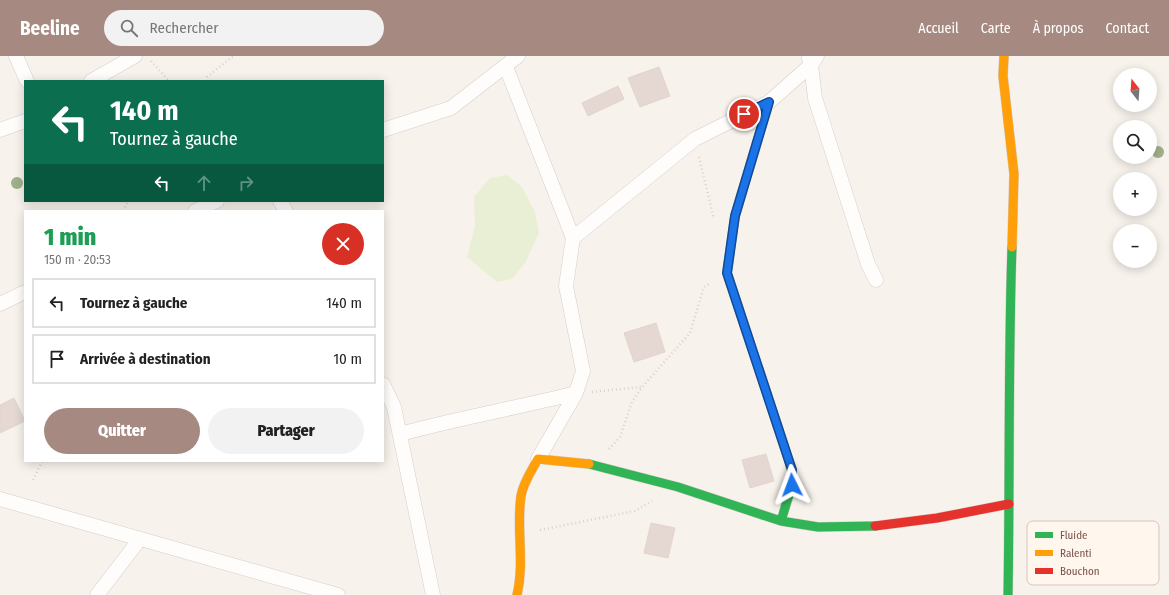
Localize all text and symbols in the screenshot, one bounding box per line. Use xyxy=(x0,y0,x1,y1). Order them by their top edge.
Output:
search box xyxy=(104,10,384,46)
text: Beeline xyxy=(20,17,80,40)
icon: search xyxy=(118,17,140,39)
text: Rechercher xyxy=(150,19,218,37)
text: Accueil xyxy=(918,20,959,37)
text: Carte xyxy=(981,20,1011,37)
text: À propos xyxy=(1033,20,1084,37)
text: Contact xyxy=(1106,20,1149,37)
north arrow xyxy=(1113,68,1157,112)
map controls xyxy=(1113,68,1157,268)
text: 140 m xyxy=(110,94,179,127)
icon: left xyxy=(44,96,96,148)
pin xyxy=(727,97,761,131)
icon: arrive xyxy=(733,103,755,125)
button: search xyxy=(1113,120,1157,164)
text: Tournez à gauche xyxy=(110,128,238,150)
icon: left xyxy=(151,172,173,194)
icon: ahead xyxy=(193,172,215,194)
icon: right xyxy=(235,172,257,194)
button: + xyxy=(1113,172,1157,216)
text: 1 min xyxy=(44,223,96,251)
button: close xyxy=(322,223,364,265)
button: − xyxy=(1113,224,1157,268)
text: 150 m · 20:53 xyxy=(44,252,111,267)
icon: left xyxy=(46,292,68,314)
text: Tournez à gauche xyxy=(80,294,187,312)
text: 140 m xyxy=(326,294,362,312)
icon: arrive xyxy=(46,348,68,370)
text: Arrivée à destination xyxy=(80,350,211,368)
text: 10 m xyxy=(333,350,362,368)
button: Quitter xyxy=(44,408,200,454)
button: Partager xyxy=(208,408,364,454)
position arrow xyxy=(771,464,813,506)
legend xyxy=(1027,521,1159,585)
text: Fluide xyxy=(1060,529,1087,542)
text: Ralenti xyxy=(1060,547,1092,560)
text: Bouchon xyxy=(1060,565,1100,578)

